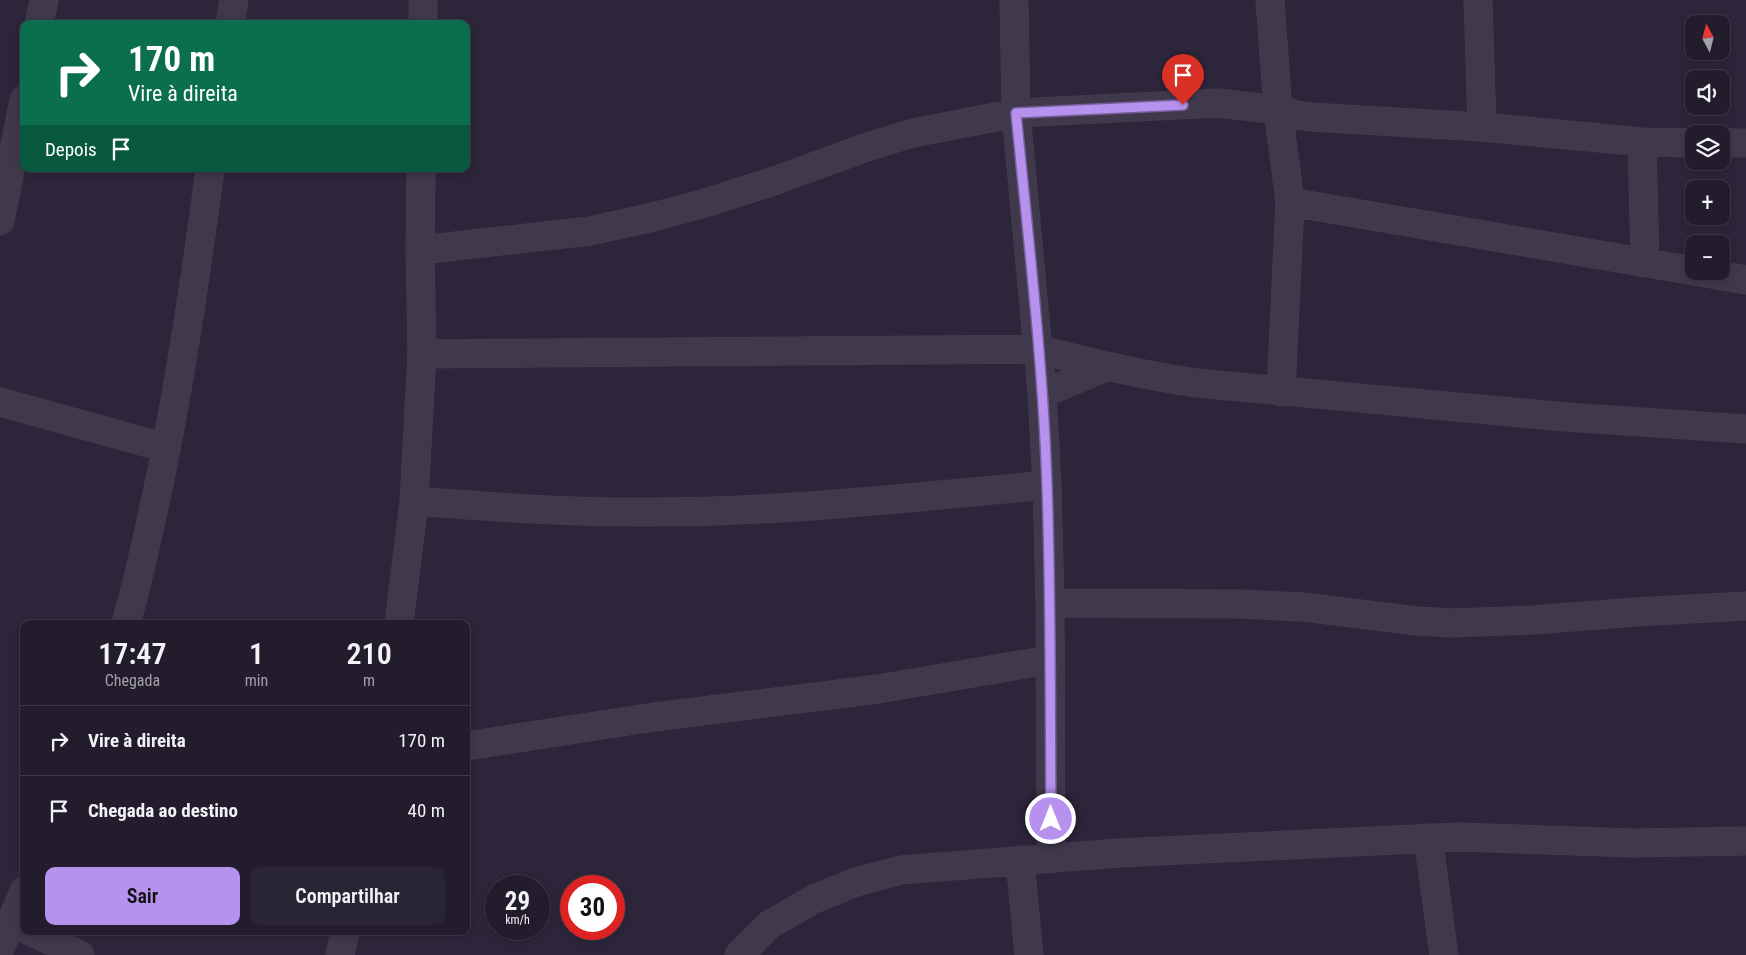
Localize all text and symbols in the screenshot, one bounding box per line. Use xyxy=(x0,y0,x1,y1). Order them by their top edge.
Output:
north arrow xyxy=(1685,15,1730,60)
map controls xyxy=(1685,15,1730,280)
text: 170 m xyxy=(128,39,215,80)
icon: right xyxy=(45,40,110,105)
pin xyxy=(1162,54,1204,105)
icon: arrive xyxy=(1169,61,1197,89)
button: sound xyxy=(1685,70,1730,115)
text: Vire à direita xyxy=(128,81,238,106)
button: layers xyxy=(1685,125,1730,170)
icon: arrive xyxy=(107,135,135,163)
text: Depois xyxy=(45,138,97,161)
button: + xyxy=(1685,180,1730,225)
button: − xyxy=(1685,235,1730,280)
text: 17:47 xyxy=(98,636,167,671)
text: 1 xyxy=(249,636,264,671)
text: 210 xyxy=(346,636,392,671)
text: Chegada xyxy=(105,671,160,690)
text: min xyxy=(245,671,268,690)
text: m xyxy=(363,671,375,690)
icon: right xyxy=(45,727,73,755)
text: Vire à direita xyxy=(88,729,186,752)
text: 170 m xyxy=(398,729,445,752)
position arrow xyxy=(1024,792,1076,844)
icon: arrive xyxy=(45,797,73,825)
text: Chegada ao destino xyxy=(88,799,238,822)
text: 40 m xyxy=(408,799,445,822)
button: Sair xyxy=(45,867,240,925)
button: Compartilhar xyxy=(250,867,445,925)
speed limit sign: 30 xyxy=(560,875,625,940)
text: 29 xyxy=(505,887,530,916)
text: km/h xyxy=(505,913,530,927)

